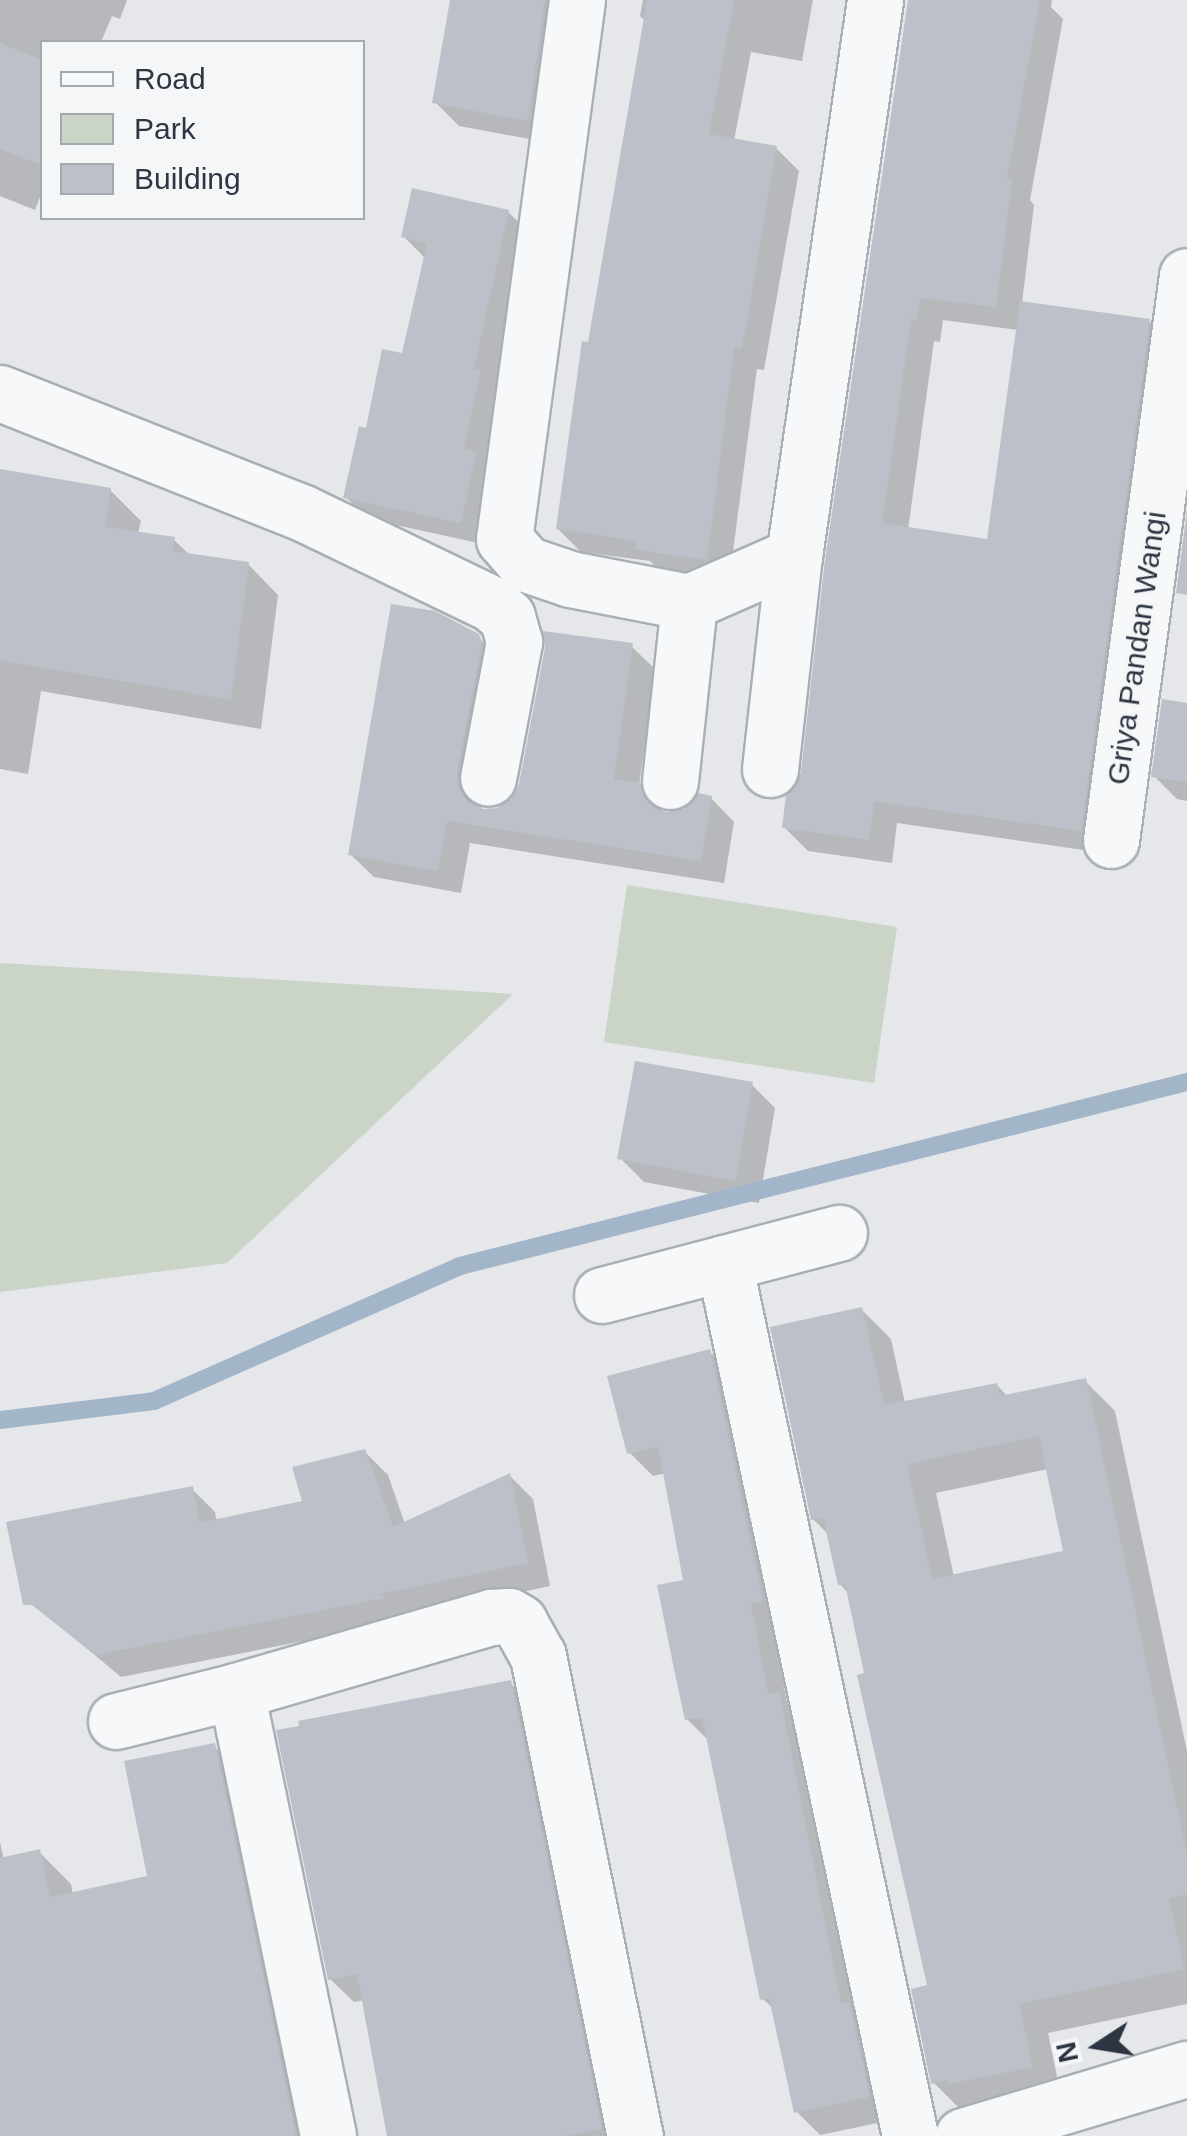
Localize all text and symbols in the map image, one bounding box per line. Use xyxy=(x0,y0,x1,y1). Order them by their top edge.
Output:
legend xyxy=(40,40,365,220)
text: Road xyxy=(134,62,206,95)
text: Park xyxy=(134,112,196,145)
text: Building xyxy=(134,162,241,195)
street label: Griya Pandan Wangi xyxy=(1100,509,1174,787)
north arrow xyxy=(1047,1996,1147,2096)
text: N xyxy=(1050,2039,1084,2065)

